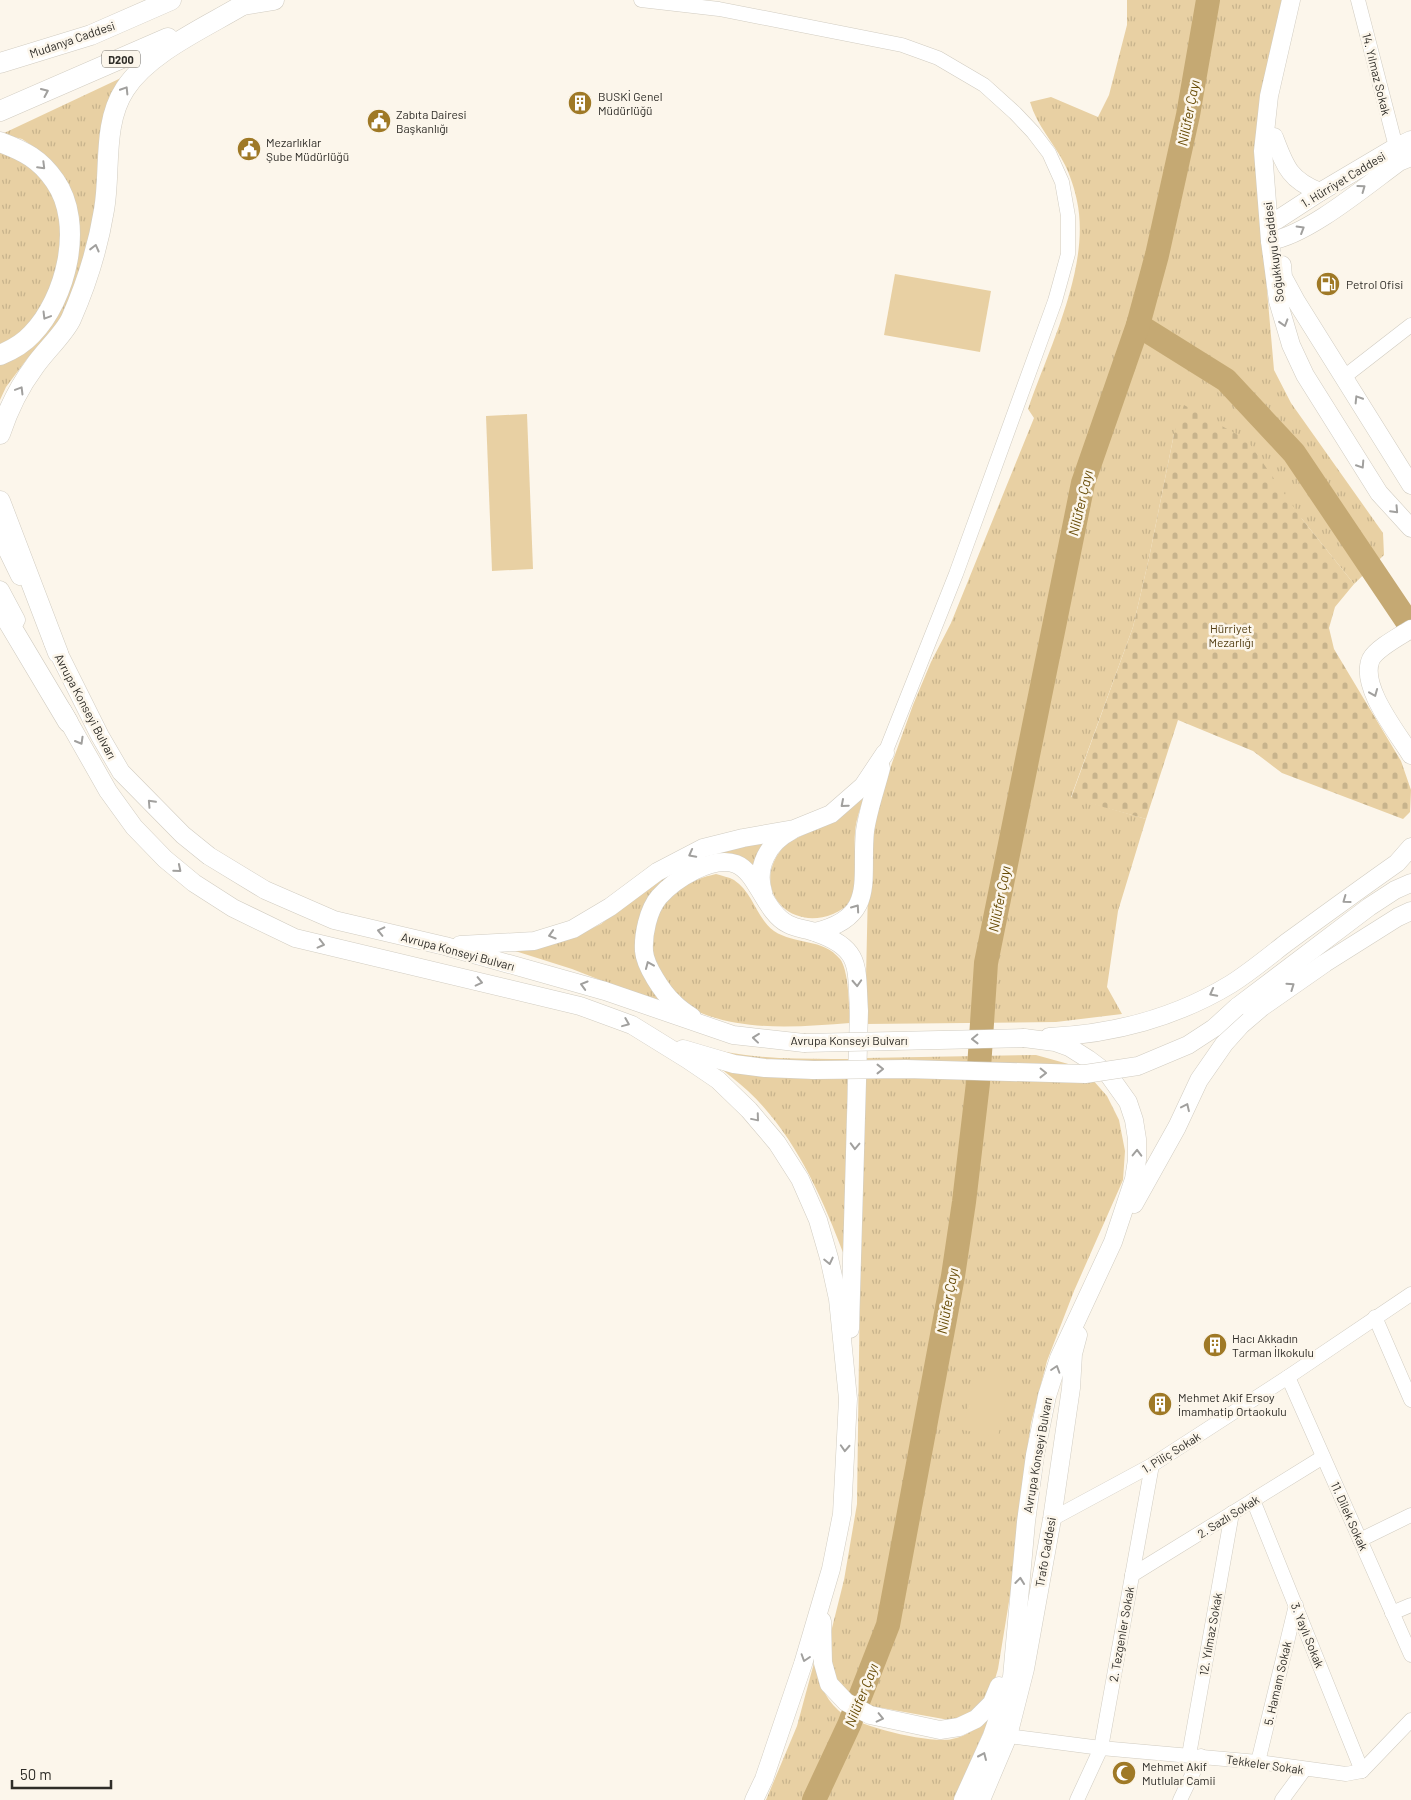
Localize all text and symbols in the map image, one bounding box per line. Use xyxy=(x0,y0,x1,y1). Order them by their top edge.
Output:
street label: Mudanya Caddesi xyxy=(27,18,117,60)
street label: 14. Yılmaz Sokak xyxy=(1360,32,1394,116)
road number: D200 xyxy=(102,51,140,68)
water label: Nilüfer Çayı xyxy=(1173,78,1203,147)
one-way arrow xyxy=(119,86,128,96)
one-way arrow xyxy=(40,87,49,98)
place label: BUSKİ Genel Müdürlüğü xyxy=(598,89,662,117)
building icon: BUSKİ Genel Müdürlüğü xyxy=(567,90,593,116)
place label: Zabıta Dairesi Başkanlığı xyxy=(396,107,467,135)
public building icon: Zabıta Dairesi Başkanlığı xyxy=(366,108,392,134)
place label: Mezarlıklar Şube Müdürlüğü xyxy=(266,135,349,163)
public building icon: Mezarlıklar Şube Müdürlüğü xyxy=(236,136,262,162)
street label: 1. Hürriyet Caddesi xyxy=(1298,148,1388,210)
one-way arrow xyxy=(36,160,45,169)
one-way arrow xyxy=(1356,186,1365,194)
street label: Soğukkuyu Caddesi xyxy=(1260,201,1286,303)
one-way arrow xyxy=(1296,225,1305,235)
one-way arrow xyxy=(89,243,100,252)
fuel station icon: Petrol Ofisi xyxy=(1315,271,1341,297)
place label: Petrol Ofisi xyxy=(1346,277,1403,291)
one-way arrow xyxy=(42,310,52,319)
one-way arrow xyxy=(1279,318,1289,326)
one-way arrow xyxy=(14,386,24,395)
one-way arrow xyxy=(1354,396,1364,405)
one-way arrow xyxy=(1355,460,1364,469)
water label: Nilüfer Çayı xyxy=(1064,468,1096,537)
one-way arrow xyxy=(1389,504,1398,513)
park label: Hürriyet Mezarlığı xyxy=(1208,621,1254,649)
street label: Avrupa Konseyi Bulvarı xyxy=(52,651,120,761)
one-way arrow xyxy=(1368,688,1378,697)
one-way arrow xyxy=(73,736,83,745)
one-way arrow xyxy=(840,798,849,807)
one-way arrow xyxy=(148,800,157,809)
one-way arrow xyxy=(688,848,697,858)
one-way arrow xyxy=(172,864,181,872)
water label: Nilüfer Çayı xyxy=(984,864,1014,933)
one-way arrow xyxy=(1342,894,1352,903)
one-way arrow xyxy=(849,904,859,913)
one-way arrow xyxy=(376,926,385,937)
street label: Avrupa Konseyi Bulvarı xyxy=(400,929,516,973)
one-way arrow xyxy=(549,930,557,940)
one-way arrow xyxy=(316,938,325,949)
one-way arrow xyxy=(644,961,655,970)
one-way arrow xyxy=(474,976,483,987)
one-way arrow xyxy=(852,980,863,988)
one-way arrow xyxy=(581,981,589,991)
one-way arrow xyxy=(1285,983,1295,992)
one-way arrow xyxy=(1210,987,1219,997)
one-way arrow xyxy=(621,1017,630,1028)
one-way arrow xyxy=(751,1033,759,1044)
street label: Avrupa Konseyi Bulvarı xyxy=(791,1033,907,1047)
one-way arrow xyxy=(971,1033,979,1044)
one-way arrow xyxy=(876,1064,884,1075)
one-way arrow xyxy=(1039,1068,1047,1078)
one-way arrow xyxy=(1180,1103,1191,1112)
one-way arrow xyxy=(750,1113,759,1122)
one-way arrow xyxy=(850,1142,860,1150)
one-way arrow xyxy=(1131,1149,1142,1157)
one-way arrow xyxy=(824,1257,834,1265)
water label: Nilüfer Çayı xyxy=(933,1267,961,1335)
place label: Hacı Akkadın Tarman İlkokulu xyxy=(1232,1331,1314,1359)
building icon: Hacı Akkadın Tarman İlkokulu xyxy=(1202,1332,1228,1358)
one-way arrow xyxy=(1050,1366,1060,1374)
place label: Mehmet Akif Ersoy İmamhatip Ortaokulu xyxy=(1178,1390,1287,1418)
building icon: Mehmet Akif Ersoy İmamhatip Ortaokulu xyxy=(1147,1391,1173,1417)
street label: Avrupa Konseyi Bulvarı xyxy=(1020,1396,1054,1514)
street label: 1. Piliç Sokak xyxy=(1139,1429,1203,1475)
one-way arrow xyxy=(840,1444,851,1452)
street label: 11. Dilek Sokak xyxy=(1329,1479,1371,1553)
street label: 2. Sazlı Sokak xyxy=(1195,1492,1261,1540)
street label: Trafo Caddesi xyxy=(1032,1516,1058,1588)
one-way arrow xyxy=(1014,1577,1025,1585)
street label: 2. Tezgenler Sokak xyxy=(1106,1585,1136,1683)
street label: 12. Yılmaz Sokak xyxy=(1196,1591,1224,1677)
street label: 3. Yaylı Sokak xyxy=(1289,1600,1327,1670)
street label: 5. Hamam Sokak xyxy=(1261,1640,1293,1726)
one-way arrow xyxy=(801,1653,811,1662)
water label: Nilüfer Çayı xyxy=(841,1661,881,1729)
one-way arrow xyxy=(875,1712,884,1723)
one-way arrow xyxy=(977,1752,988,1761)
street label: Tekkeler Sokak xyxy=(1225,1752,1305,1776)
scale bar xyxy=(12,1758,111,1790)
place label: Mehmet Akif Mutlular Camii xyxy=(1142,1759,1216,1787)
mosque icon: Mehmet Akif Mutlular Camii xyxy=(1111,1760,1137,1786)
text: 50 m xyxy=(20,1765,52,1783)

